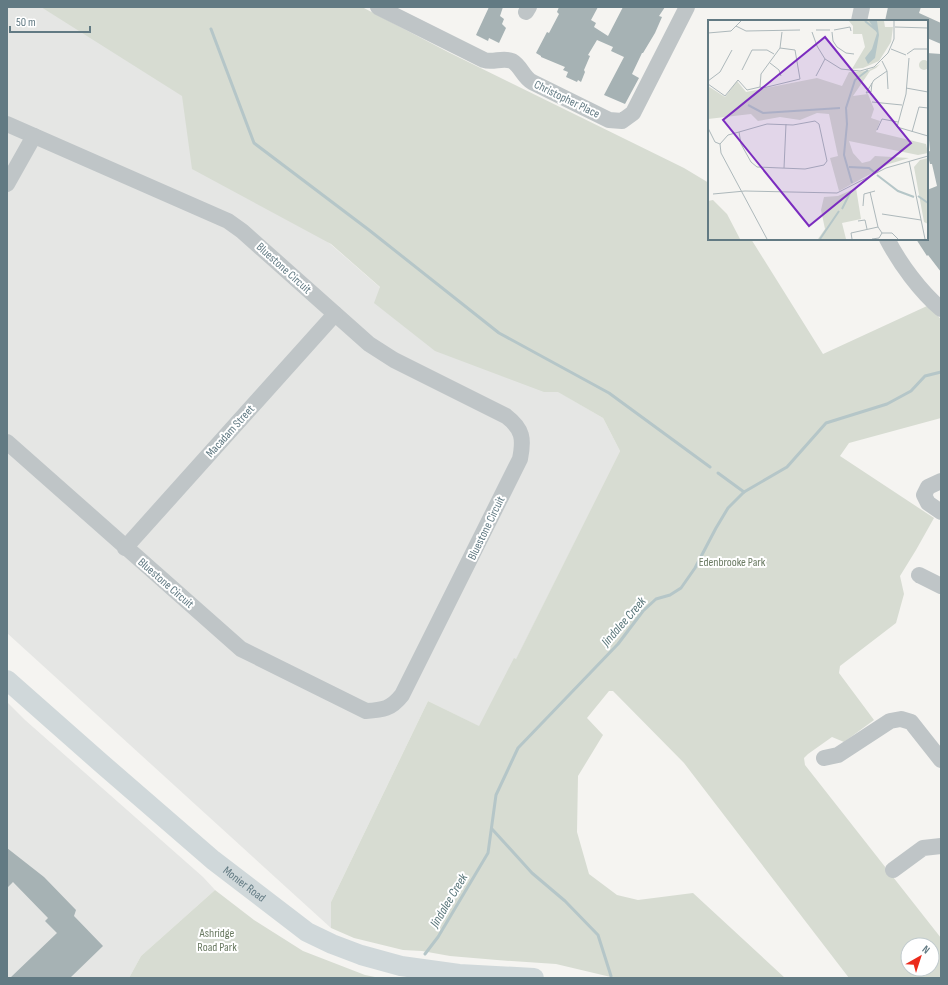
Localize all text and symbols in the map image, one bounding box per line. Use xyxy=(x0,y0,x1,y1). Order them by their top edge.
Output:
scale bar xyxy=(10,8,90,34)
text: 50 m xyxy=(16,15,36,30)
inset map xyxy=(708,20,928,240)
street label: Christopher Place xyxy=(531,77,602,122)
street label: Bluestone Circuit xyxy=(253,240,315,297)
street label: Macadam Street xyxy=(203,402,258,461)
street label: Bluestone Circuit xyxy=(465,494,508,563)
street label: Bluestone Circuit xyxy=(135,555,197,612)
park label: Edenbrooke Park xyxy=(699,555,766,570)
water label: Jindalee Creek xyxy=(597,593,650,650)
street label: Monier Road xyxy=(220,863,268,905)
water label: Jindalee Creek xyxy=(426,870,472,931)
park label: Ashridge Road Park xyxy=(197,926,237,955)
north arrow xyxy=(900,937,940,977)
text: N xyxy=(920,943,932,957)

